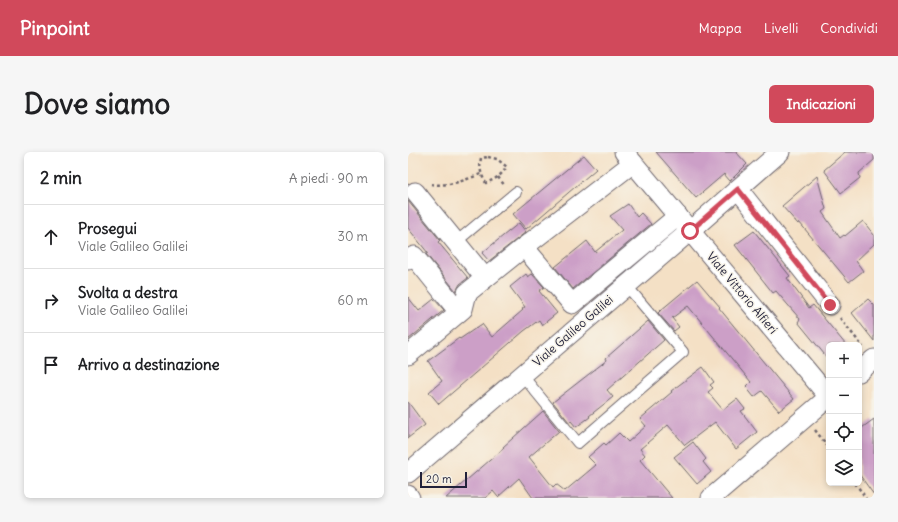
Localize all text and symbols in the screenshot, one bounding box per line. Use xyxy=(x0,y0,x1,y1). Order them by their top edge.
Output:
text: Pinpoint xyxy=(20,16,90,40)
text: Mappa xyxy=(699,19,742,37)
text: Livelli xyxy=(764,19,798,37)
text: Condividi xyxy=(820,19,878,37)
button: Indicazioni xyxy=(769,85,874,123)
text: Dove siamo xyxy=(24,86,170,122)
text: 2 min xyxy=(40,167,82,189)
text: A piedi · 90 m xyxy=(289,170,368,187)
text: Prosegui xyxy=(78,219,137,238)
route start xyxy=(681,222,699,240)
icon: ahead xyxy=(40,226,62,248)
text: 30 m xyxy=(338,228,368,245)
text: Viale Galileo Galilei xyxy=(78,238,188,255)
street label: Viale Vittorio Alfieri xyxy=(704,249,781,337)
text: Svolta a destra xyxy=(78,283,178,302)
icon: right xyxy=(40,290,62,312)
text: 60 m xyxy=(337,292,368,309)
street label: Viale Galileo Galilei xyxy=(529,292,616,370)
route end xyxy=(821,296,839,314)
text: Viale Galileo Galilei xyxy=(78,302,188,319)
map controls xyxy=(826,342,862,486)
button: + xyxy=(826,342,862,378)
icon: arrive xyxy=(40,354,62,376)
text: Arrivo a destinazione xyxy=(78,355,220,374)
button: − xyxy=(826,378,862,414)
button: locate xyxy=(826,414,862,450)
button: layers xyxy=(826,450,862,486)
scale bar xyxy=(420,470,467,489)
text: 20 m xyxy=(426,472,452,486)

